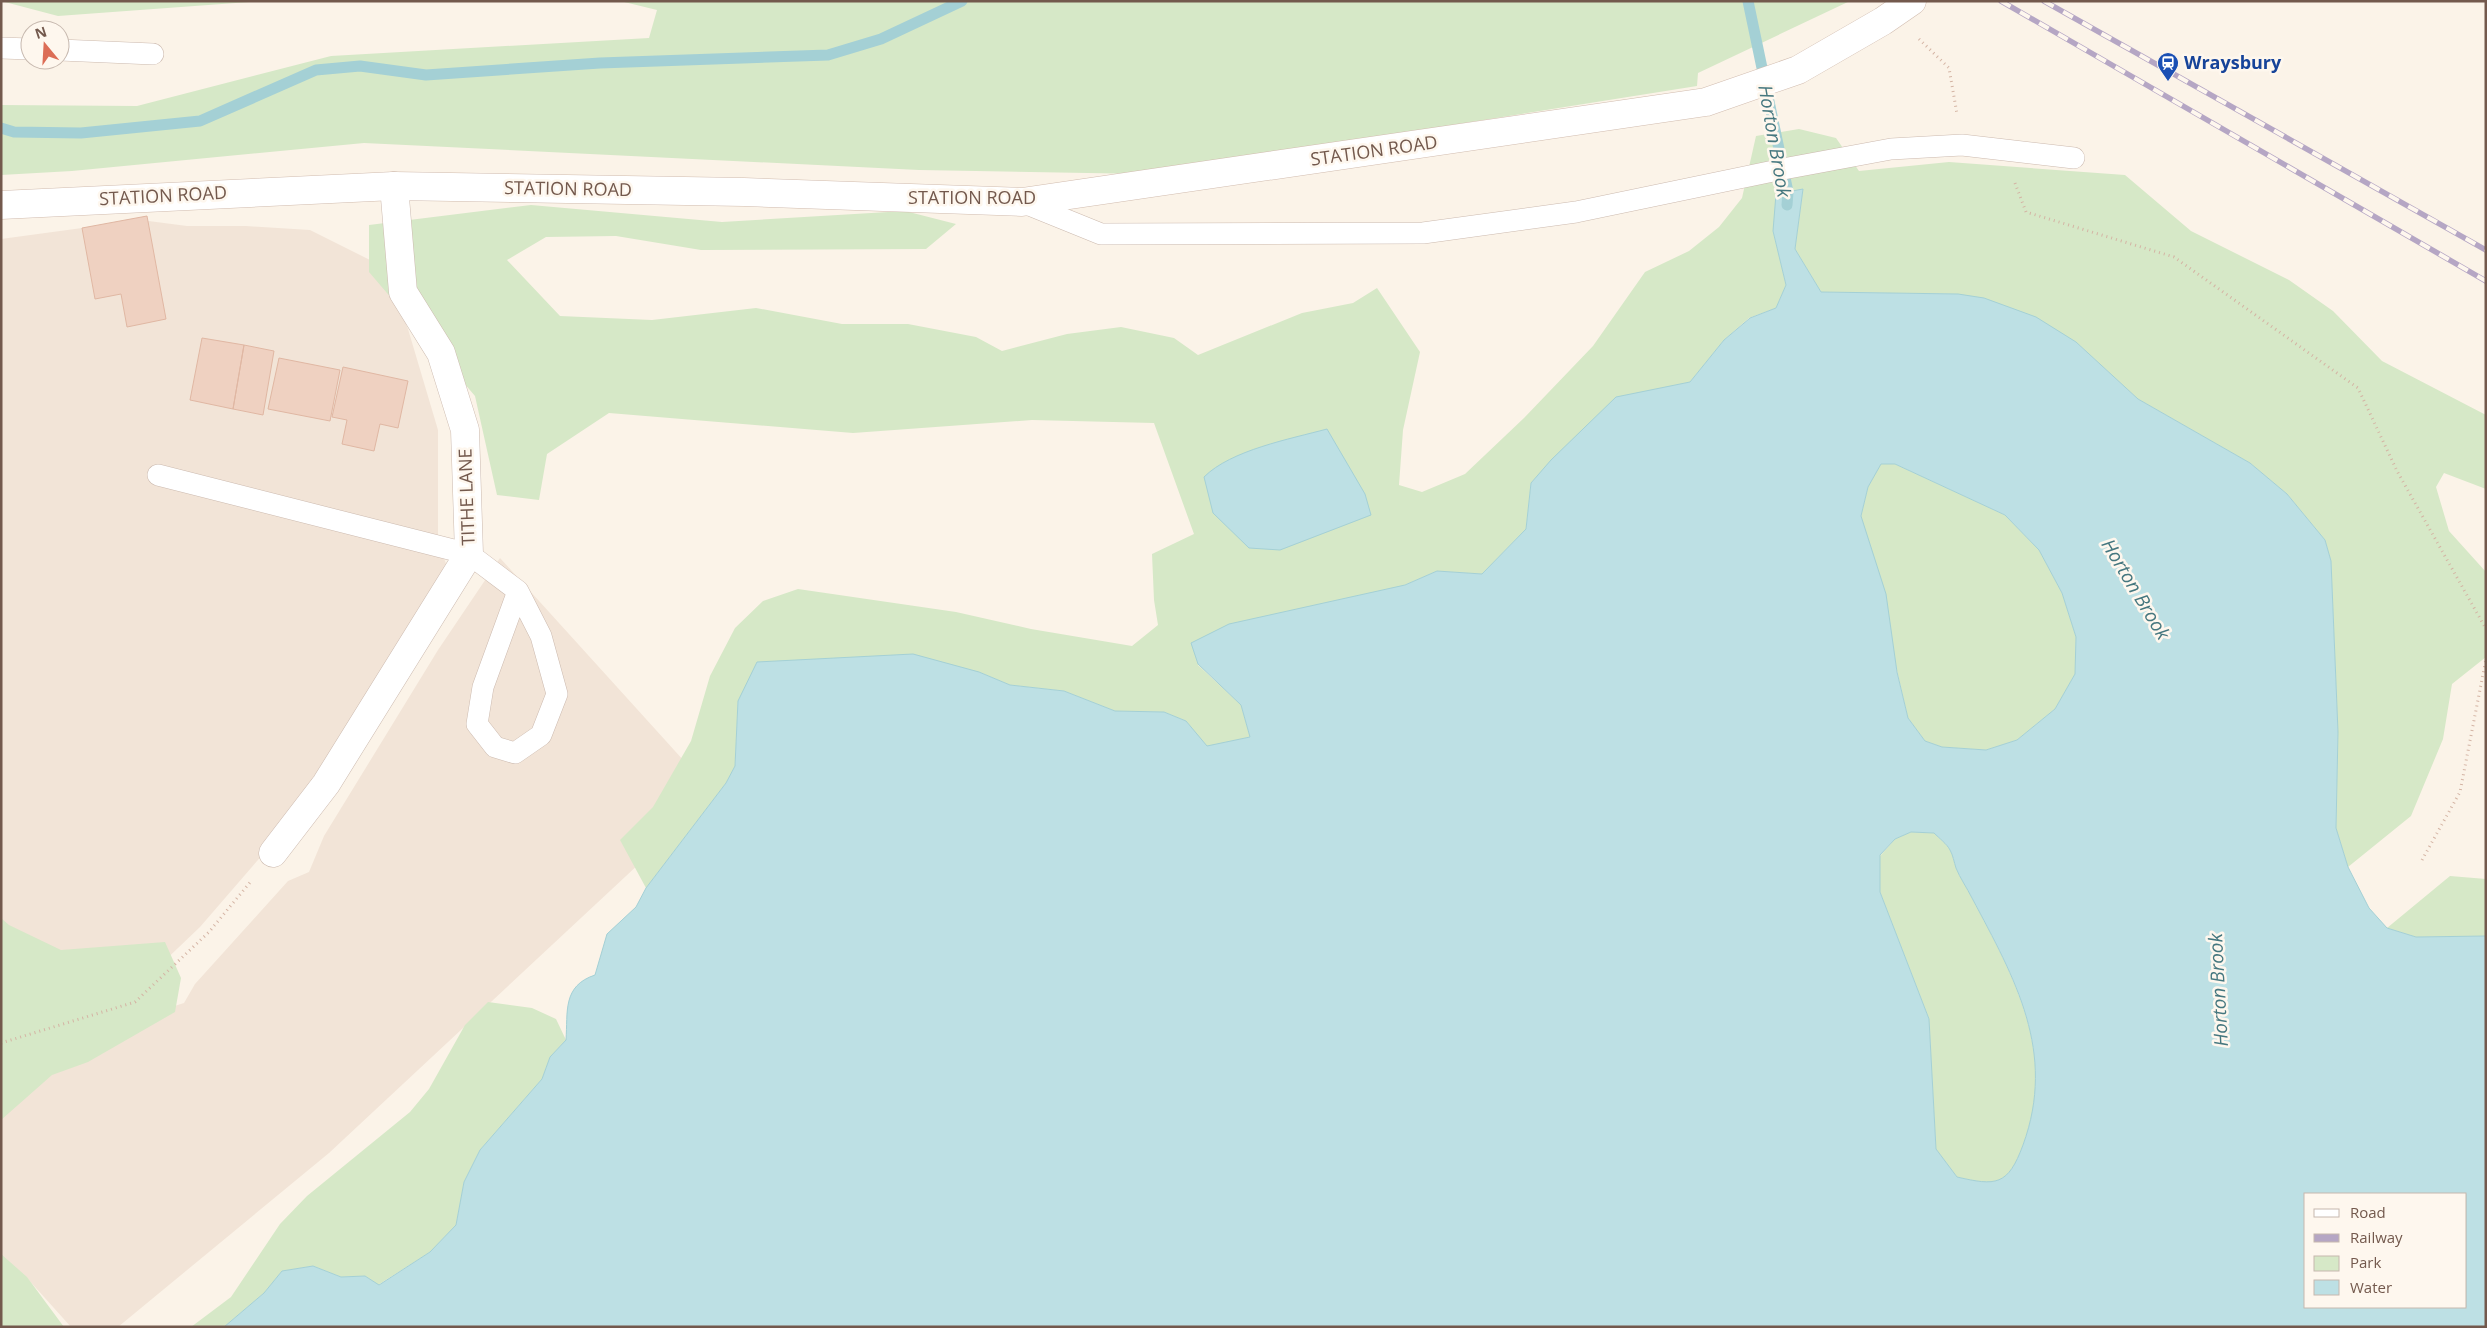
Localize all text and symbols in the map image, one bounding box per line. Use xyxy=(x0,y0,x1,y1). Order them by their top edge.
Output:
north arrow xyxy=(20,20,70,70)
text: N xyxy=(32,21,49,43)
place label: Wraysbury xyxy=(2184,50,2282,74)
station icon: Wraysbury xyxy=(2156,51,2180,82)
water label: Horton Brook xyxy=(1752,83,1798,200)
street label: STATION ROAD xyxy=(1309,129,1439,171)
street label: STATION ROAD xyxy=(504,175,632,201)
street label: STATION ROAD xyxy=(98,180,227,210)
street label: STATION ROAD xyxy=(908,185,1036,209)
street label: TITHE LANE xyxy=(452,448,480,546)
water label: Horton Brook xyxy=(2096,534,2177,645)
water label: Horton Brook xyxy=(2202,932,2234,1047)
legend xyxy=(2304,1193,2467,1308)
text: Road xyxy=(2350,1202,2386,1222)
text: Railway xyxy=(2350,1227,2403,1247)
text: Park xyxy=(2350,1252,2381,1272)
text: Water xyxy=(2350,1277,2392,1297)

